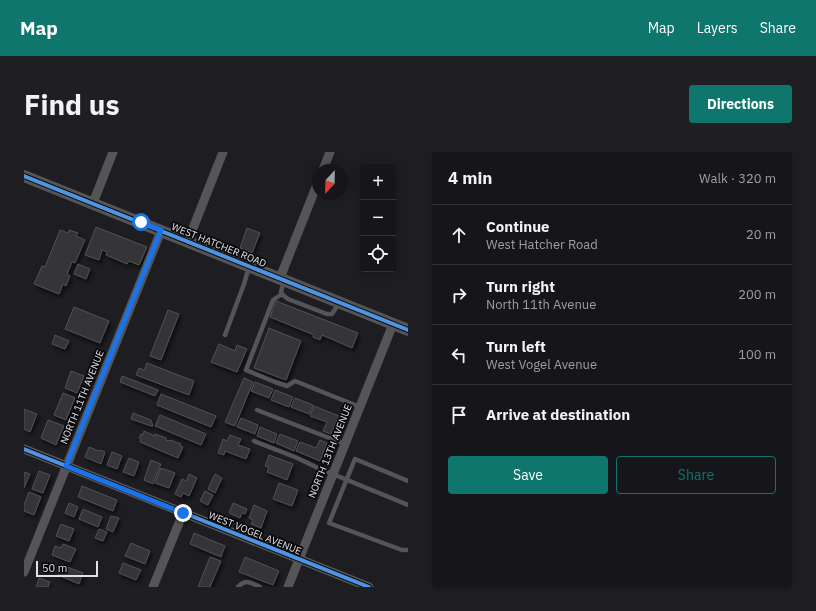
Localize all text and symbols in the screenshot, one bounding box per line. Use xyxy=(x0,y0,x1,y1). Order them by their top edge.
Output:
text: Map xyxy=(20,16,58,40)
text: Map xyxy=(648,19,675,37)
text: Layers xyxy=(697,19,738,37)
text: Share xyxy=(760,19,796,37)
button: Directions xyxy=(689,85,792,123)
text: Find us xyxy=(24,86,120,123)
north arrow xyxy=(312,164,348,200)
map controls xyxy=(360,164,396,272)
button: + xyxy=(360,164,396,200)
text: 4 min xyxy=(448,167,492,189)
text: Walk · 320 m xyxy=(699,170,776,187)
button: − xyxy=(360,200,396,236)
route start xyxy=(132,213,150,231)
text: Continue xyxy=(486,217,550,236)
street label: WEST HATCHER ROAD xyxy=(170,220,269,270)
icon: ahead xyxy=(448,224,470,246)
text: 20 m xyxy=(746,226,776,243)
button: locate xyxy=(360,236,396,272)
text: West Hatcher Road xyxy=(486,236,598,253)
text: Turn right xyxy=(486,277,555,296)
icon: right xyxy=(448,284,470,306)
text: 200 m xyxy=(738,286,776,303)
text: North 11th Avenue xyxy=(486,296,596,313)
text: Turn left xyxy=(486,337,546,356)
icon: left xyxy=(448,344,470,366)
text: 100 m xyxy=(738,346,776,363)
street label: NORTH 11TH AVENUE xyxy=(57,348,107,446)
text: West Vogel Avenue xyxy=(486,356,597,373)
street label: NORTH 13TH AVENUE xyxy=(305,402,355,500)
icon: arrive xyxy=(448,404,470,426)
text: Arrive at destination xyxy=(486,405,630,424)
button: Save xyxy=(448,456,608,494)
button: Share xyxy=(616,456,776,494)
route end xyxy=(174,504,192,522)
street label: WEST VOGEL AVENUE xyxy=(207,508,304,558)
scale bar xyxy=(36,559,98,578)
text: 50 m xyxy=(42,561,67,575)

